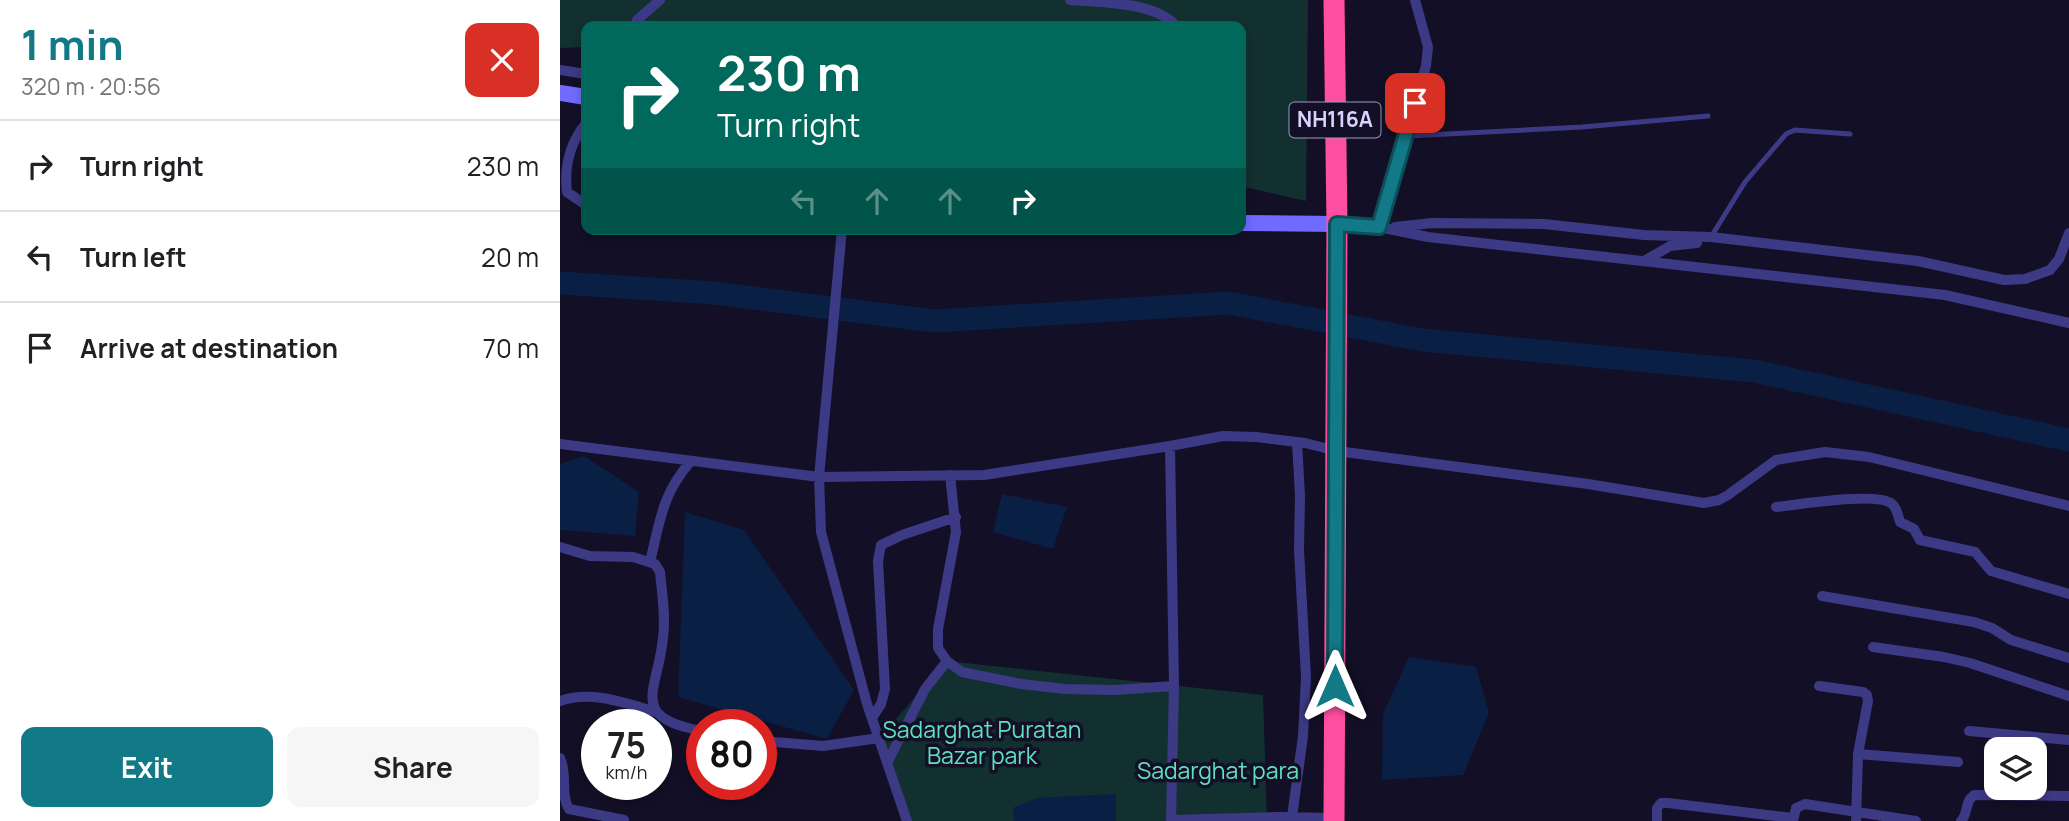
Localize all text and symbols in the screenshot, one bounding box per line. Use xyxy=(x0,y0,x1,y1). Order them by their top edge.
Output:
text: 1 min xyxy=(21,15,124,73)
button: close xyxy=(465,23,539,97)
text: 230 m xyxy=(717,39,861,106)
icon: right xyxy=(602,49,693,140)
text: 320 m · 20:56 xyxy=(21,70,161,102)
pin xyxy=(1385,73,1445,133)
icon: arrive xyxy=(1396,84,1434,122)
road number: NH116A xyxy=(1290,102,1380,138)
text: Turn right xyxy=(717,103,860,147)
icon: right xyxy=(21,147,59,185)
text: Turn right xyxy=(80,148,204,184)
text: 230 m xyxy=(467,148,539,184)
icon: left xyxy=(785,182,823,220)
icon: ahead xyxy=(858,182,896,220)
icon: ahead xyxy=(931,182,969,220)
icon: right xyxy=(1004,182,1042,220)
icon: left xyxy=(21,238,59,276)
text: Turn left xyxy=(80,239,187,275)
text: 20 m xyxy=(481,239,539,275)
icon: arrive xyxy=(21,329,59,367)
text: Arrive at destination xyxy=(80,330,338,366)
text: 70 m xyxy=(483,330,539,366)
position arrow xyxy=(1298,649,1372,723)
speed limit sign: 80 xyxy=(686,709,777,800)
park label: Sadarghat Puratan Bazar park xyxy=(883,713,1081,771)
text: 75 xyxy=(607,721,646,769)
button: Exit xyxy=(21,727,273,807)
button: Share xyxy=(287,727,539,807)
map controls xyxy=(1984,737,2047,800)
button: layers xyxy=(1984,737,2047,800)
park label: Sadarghat para xyxy=(1137,754,1299,786)
text: km/h xyxy=(606,760,647,784)

